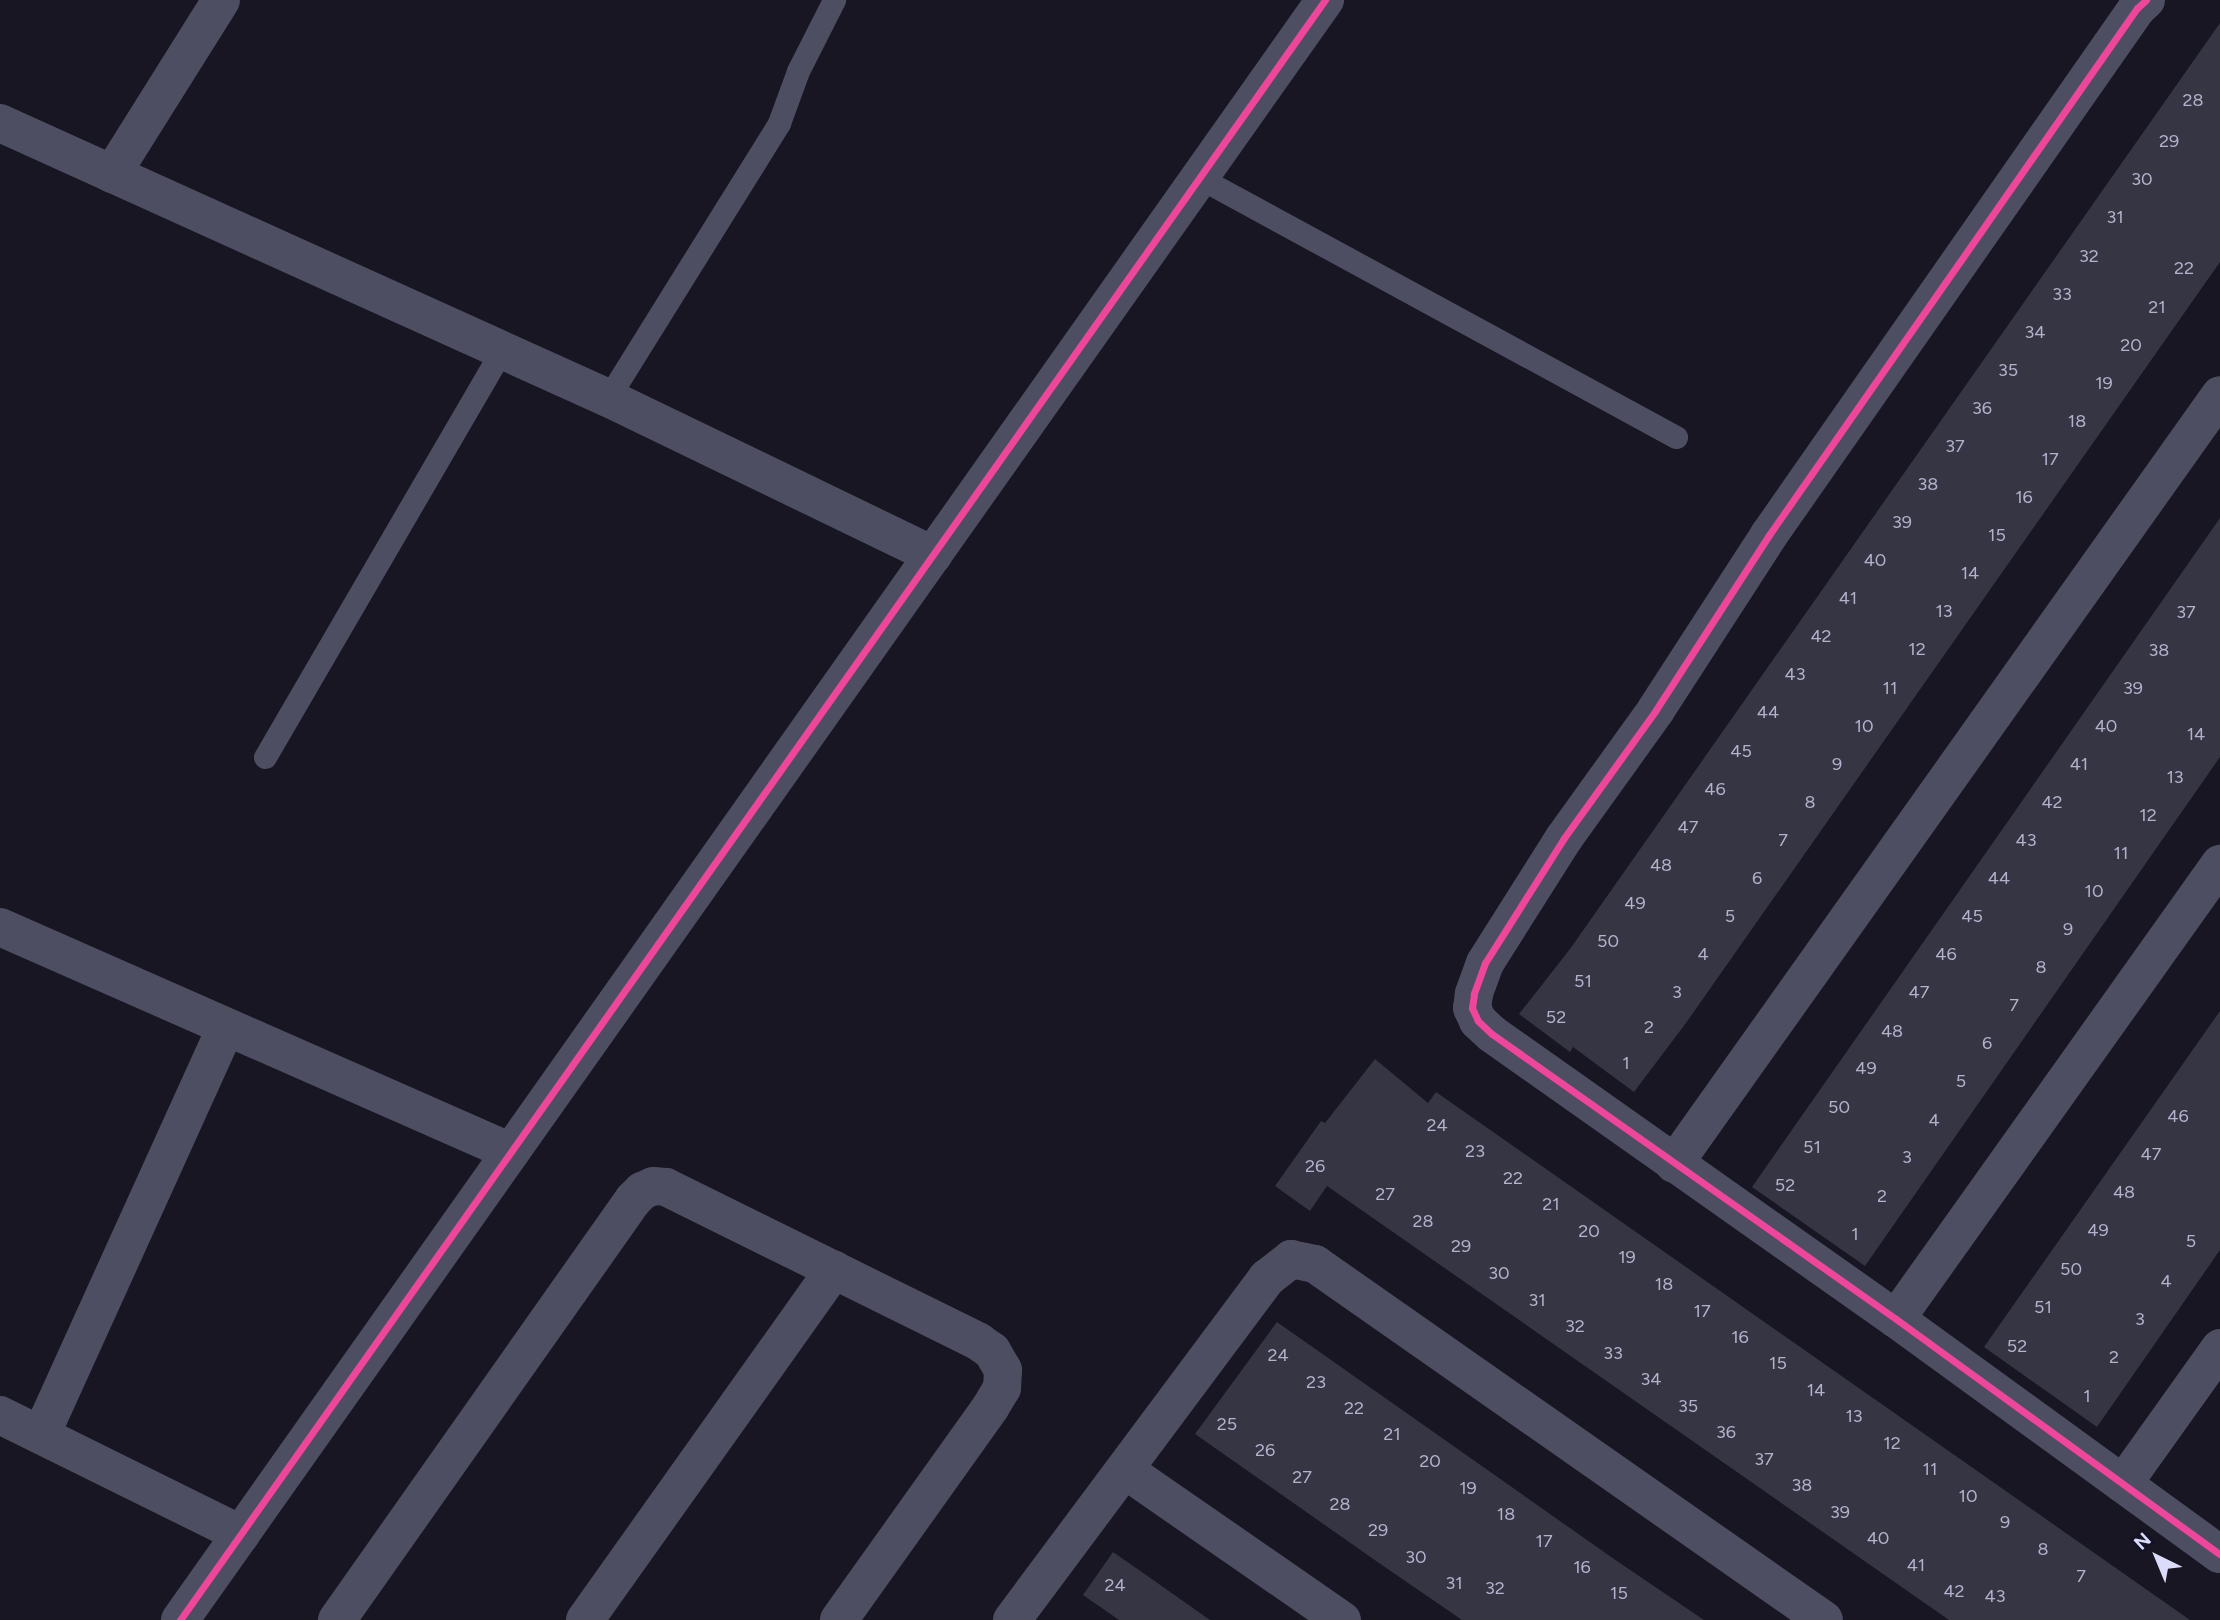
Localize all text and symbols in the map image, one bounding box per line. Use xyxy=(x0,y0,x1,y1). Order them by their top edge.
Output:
house number: 28 xyxy=(2182,89,2204,111)
house number: 29 xyxy=(2159,130,2179,152)
house number: 30 xyxy=(2131,168,2153,190)
house number: 31 xyxy=(2106,206,2124,228)
house number: 32 xyxy=(2079,245,2099,267)
house number: 22 xyxy=(2174,257,2194,279)
house number: 33 xyxy=(2052,283,2072,305)
house number: 21 xyxy=(2148,296,2166,318)
house number: 34 xyxy=(2025,321,2045,343)
house number: 20 xyxy=(2120,334,2142,356)
house number: 35 xyxy=(1998,359,2018,381)
house number: 19 xyxy=(2095,372,2113,394)
house number: 36 xyxy=(1972,397,1992,419)
house number: 18 xyxy=(2068,410,2086,432)
house number: 37 xyxy=(1945,435,1965,457)
house number: 17 xyxy=(2041,448,2059,470)
house number: 38 xyxy=(1918,473,1938,495)
house number: 16 xyxy=(2015,486,2033,508)
house number: 39 xyxy=(1892,511,1912,533)
house number: 15 xyxy=(1988,524,2006,546)
house number: 40 xyxy=(1864,549,1886,571)
house number: 14 xyxy=(1961,562,1979,584)
house number: 41 xyxy=(1839,587,1857,609)
house number: 13 xyxy=(1935,600,1953,622)
house number: 37 xyxy=(2176,601,2196,623)
house number: 42 xyxy=(1810,625,1832,647)
house number: 12 xyxy=(1908,638,1926,660)
house number: 38 xyxy=(2149,639,2169,661)
house number: 43 xyxy=(1785,663,1805,685)
house number: 11 xyxy=(1883,677,1897,699)
house number: 39 xyxy=(2123,677,2143,699)
house number: 44 xyxy=(1757,701,1779,723)
house number: 10 xyxy=(1855,715,1873,737)
house number: 40 xyxy=(2095,715,2117,737)
house number: 14 xyxy=(2187,723,2205,745)
house number: 45 xyxy=(1730,740,1752,762)
house number: 9 xyxy=(1832,753,1842,775)
house number: 41 xyxy=(2070,753,2088,775)
house number: 13 xyxy=(2166,766,2184,788)
house number: 46 xyxy=(1704,778,1726,800)
house number: 8 xyxy=(1804,791,1816,813)
house number: 42 xyxy=(2041,791,2063,813)
house number: 12 xyxy=(2139,804,2157,826)
house number: 47 xyxy=(1678,816,1698,838)
house number: 7 xyxy=(1778,829,1788,851)
house number: 43 xyxy=(2016,829,2036,851)
house number: 11 xyxy=(2114,842,2128,864)
house number: 48 xyxy=(1650,854,1672,876)
house number: 6 xyxy=(1752,867,1762,889)
house number: 44 xyxy=(1988,867,2010,889)
house number: 10 xyxy=(2085,880,2103,902)
house number: 49 xyxy=(1624,892,1646,914)
house number: 5 xyxy=(1725,905,1735,927)
house number: 45 xyxy=(1961,905,1983,927)
house number: 9 xyxy=(2063,918,2073,940)
house number: 50 xyxy=(1597,930,1619,952)
house number: 4 xyxy=(1697,943,1709,965)
house number: 46 xyxy=(1935,943,1957,965)
house number: 8 xyxy=(2035,956,2047,978)
house number: 51 xyxy=(1574,970,1592,992)
house number: 3 xyxy=(1672,981,1682,1003)
house number: 47 xyxy=(1909,981,1929,1003)
house number: 7 xyxy=(2009,994,2019,1016)
house number: 52 xyxy=(1546,1006,1566,1028)
house number: 2 xyxy=(1644,1016,1654,1038)
house number: 48 xyxy=(1881,1020,1903,1042)
house number: 6 xyxy=(1982,1032,1992,1054)
house number: 1 xyxy=(1622,1052,1630,1074)
house number: 49 xyxy=(1855,1057,1877,1079)
house number: 5 xyxy=(1956,1070,1966,1092)
house number: 50 xyxy=(1828,1096,1850,1118)
house number: 46 xyxy=(2167,1105,2189,1127)
house number: 4 xyxy=(1928,1109,1940,1131)
house number: 24 xyxy=(1426,1114,1448,1136)
house number: 51 xyxy=(1803,1136,1821,1158)
house number: 23 xyxy=(1465,1140,1485,1162)
house number: 47 xyxy=(2141,1143,2161,1165)
house number: 3 xyxy=(1902,1146,1912,1168)
house number: 26 xyxy=(1305,1155,1325,1177)
house number: 22 xyxy=(1503,1167,1523,1189)
house number: 52 xyxy=(1775,1174,1795,1196)
house number: 48 xyxy=(2113,1181,2135,1203)
house number: 27 xyxy=(1375,1183,1395,1205)
house number: 2 xyxy=(1877,1185,1887,1207)
house number: 21 xyxy=(1542,1193,1560,1215)
house number: 28 xyxy=(1412,1210,1434,1232)
house number: 49 xyxy=(2087,1219,2109,1241)
house number: 20 xyxy=(1578,1220,1600,1242)
house number: 1 xyxy=(1851,1223,1859,1245)
house number: 5 xyxy=(2186,1230,2196,1252)
house number: 29 xyxy=(1451,1235,1471,1257)
house number: 19 xyxy=(1618,1246,1636,1268)
house number: 50 xyxy=(2060,1258,2082,1280)
house number: 30 xyxy=(1488,1262,1510,1284)
house number: 4 xyxy=(2160,1270,2172,1292)
house number: 18 xyxy=(1655,1273,1673,1295)
house number: 31 xyxy=(1528,1289,1546,1311)
house number: 51 xyxy=(2034,1296,2052,1318)
house number: 17 xyxy=(1693,1300,1711,1322)
house number: 3 xyxy=(2135,1308,2145,1330)
house number: 32 xyxy=(1565,1315,1585,1337)
house number: 16 xyxy=(1731,1326,1749,1348)
house number: 52 xyxy=(2007,1335,2027,1357)
house number: 33 xyxy=(1603,1342,1623,1364)
house number: 24 xyxy=(1267,1344,1289,1366)
house number: 2 xyxy=(2109,1346,2119,1368)
house number: 15 xyxy=(1769,1352,1787,1374)
house number: 34 xyxy=(1641,1368,1661,1390)
house number: 23 xyxy=(1306,1371,1326,1393)
house number: 14 xyxy=(1807,1379,1825,1401)
house number: 1 xyxy=(2083,1385,2091,1407)
house number: 35 xyxy=(1678,1395,1698,1417)
house number: 22 xyxy=(1344,1397,1364,1419)
house number: 13 xyxy=(1845,1405,1863,1427)
house number: 25 xyxy=(1217,1413,1237,1435)
house number: 36 xyxy=(1716,1421,1736,1443)
house number: 21 xyxy=(1383,1423,1401,1445)
house number: 12 xyxy=(1883,1432,1901,1454)
house number: 26 xyxy=(1255,1439,1275,1461)
house number: 37 xyxy=(1754,1448,1774,1470)
house number: 20 xyxy=(1419,1450,1441,1472)
house number: 11 xyxy=(1923,1458,1937,1480)
house number: 27 xyxy=(1292,1466,1312,1488)
house number: 38 xyxy=(1792,1474,1812,1496)
house number: 19 xyxy=(1459,1477,1477,1499)
house number: 10 xyxy=(1959,1485,1977,1507)
house number: 28 xyxy=(1329,1493,1351,1515)
house number: 39 xyxy=(1830,1501,1850,1523)
house number: 18 xyxy=(1497,1503,1515,1525)
house number: 9 xyxy=(2000,1511,2010,1533)
house number: 29 xyxy=(1368,1519,1388,1541)
north arrow xyxy=(2122,1522,2192,1592)
house number: 40 xyxy=(1867,1527,1889,1549)
text: N xyxy=(2129,1528,2156,1555)
house number: 17 xyxy=(1535,1530,1553,1552)
house number: 8 xyxy=(2037,1538,2049,1560)
house number: 30 xyxy=(1405,1546,1427,1568)
house number: 41 xyxy=(1907,1554,1925,1576)
house number: 16 xyxy=(1573,1556,1591,1578)
house number: 7 xyxy=(2076,1565,2086,1587)
house number: 31 xyxy=(1445,1572,1463,1594)
house number: 24 xyxy=(1104,1574,1126,1596)
house number: 32 xyxy=(1485,1577,1505,1599)
house number: 42 xyxy=(1943,1580,1965,1602)
house number: 15 xyxy=(1610,1582,1628,1604)
house number: 43 xyxy=(1985,1585,2005,1607)

